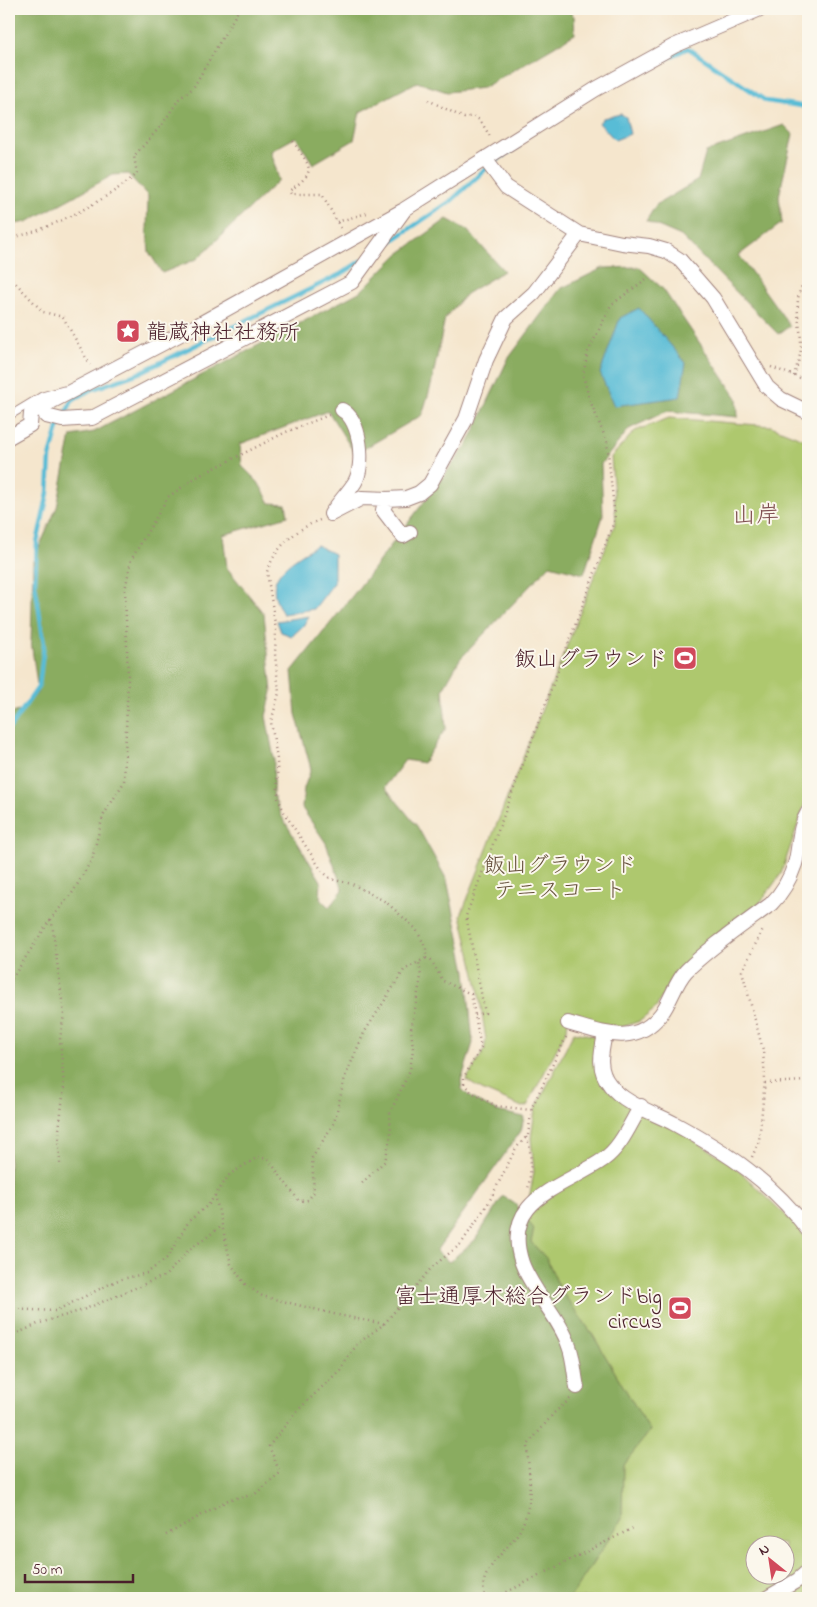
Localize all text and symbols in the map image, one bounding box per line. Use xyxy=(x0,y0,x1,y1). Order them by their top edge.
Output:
place icon: 龍蔵神社社務所 xyxy=(115,318,141,344)
place label: 龍蔵神社社務所 xyxy=(146,318,300,350)
district label: 山岸 xyxy=(732,499,780,534)
place label: 飯山グラウンド xyxy=(514,645,668,677)
sports icon: 飯山グラウンド xyxy=(672,645,698,671)
park label: 飯山グラウンド テニスコート xyxy=(483,851,637,908)
place label: 富士通厚木総合グランドbig circus xyxy=(395,1282,662,1339)
sports icon: 富士通厚木総合グランドbig circus xyxy=(667,1295,693,1321)
north arrow xyxy=(744,1534,794,1584)
text: N xyxy=(755,1539,774,1561)
scale bar xyxy=(25,1552,132,1584)
text: 50 m xyxy=(32,1559,63,1581)

